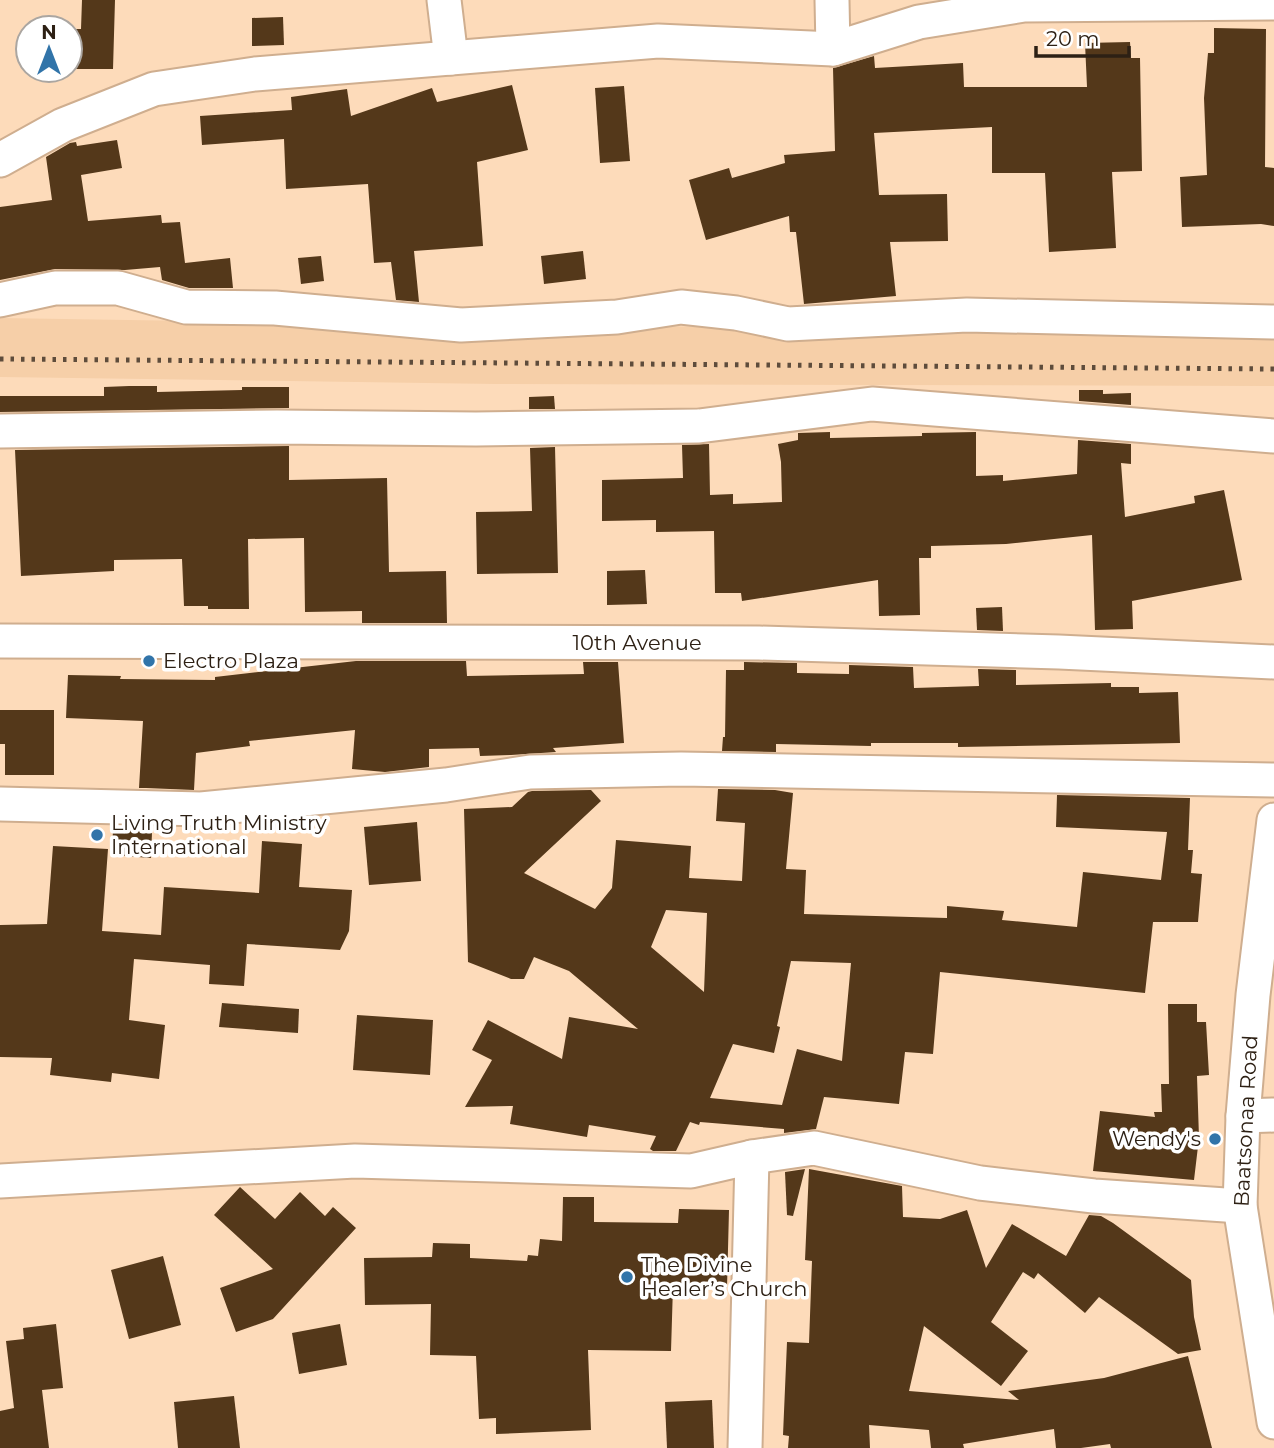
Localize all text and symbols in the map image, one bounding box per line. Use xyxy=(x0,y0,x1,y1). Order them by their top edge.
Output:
north arrow xyxy=(14,14,84,84)
scale bar xyxy=(1036,14,1129,58)
text: N xyxy=(41,21,57,44)
text: 20 m xyxy=(1046,26,1100,51)
street label: 10th Avenue xyxy=(572,630,702,655)
place label: Electro Plaza xyxy=(163,648,299,673)
marker: Electro Plaza xyxy=(141,653,157,669)
place label: Living Truth Ministry International xyxy=(111,810,327,859)
marker: Living Truth Ministry International xyxy=(89,827,105,843)
street label: Baatsonaa Road xyxy=(1229,1034,1262,1207)
place label: Wendy's xyxy=(1112,1126,1201,1151)
marker: Wendy's xyxy=(1207,1131,1223,1147)
place label: The Divine Healer’s Church xyxy=(641,1252,807,1301)
marker: The Divine Healer’s Church xyxy=(619,1269,635,1285)

